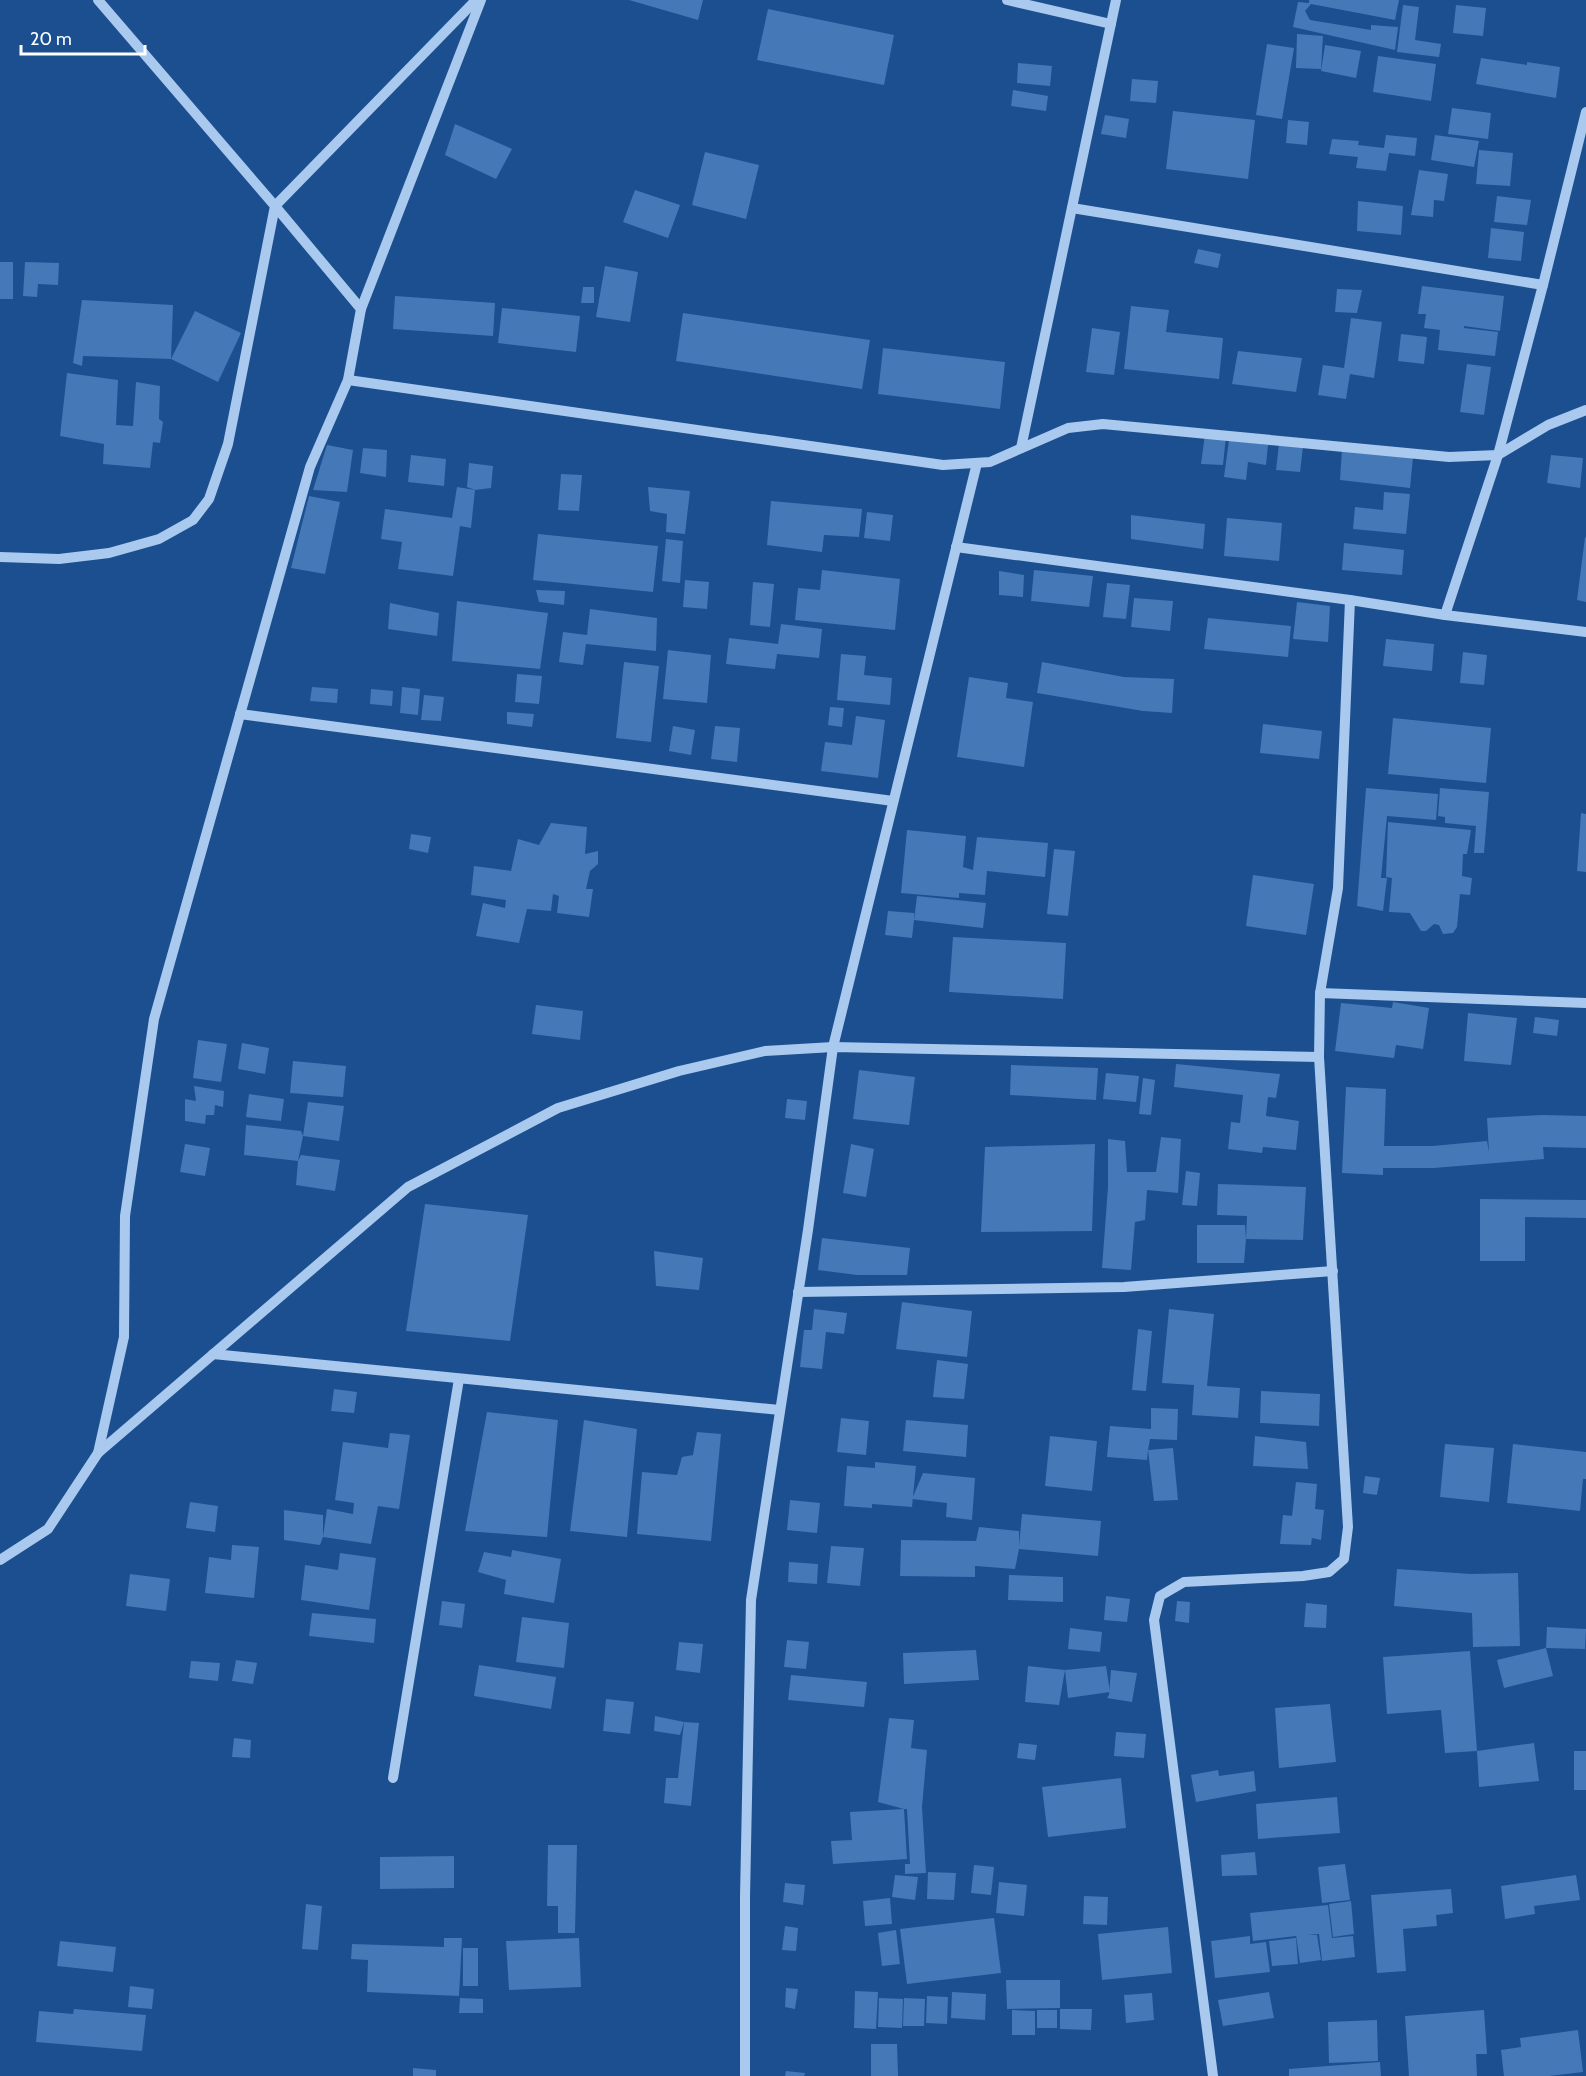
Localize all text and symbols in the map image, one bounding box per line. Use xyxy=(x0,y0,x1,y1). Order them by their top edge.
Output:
scale bar xyxy=(21,18,146,56)
text: 20 m xyxy=(30,28,72,50)

